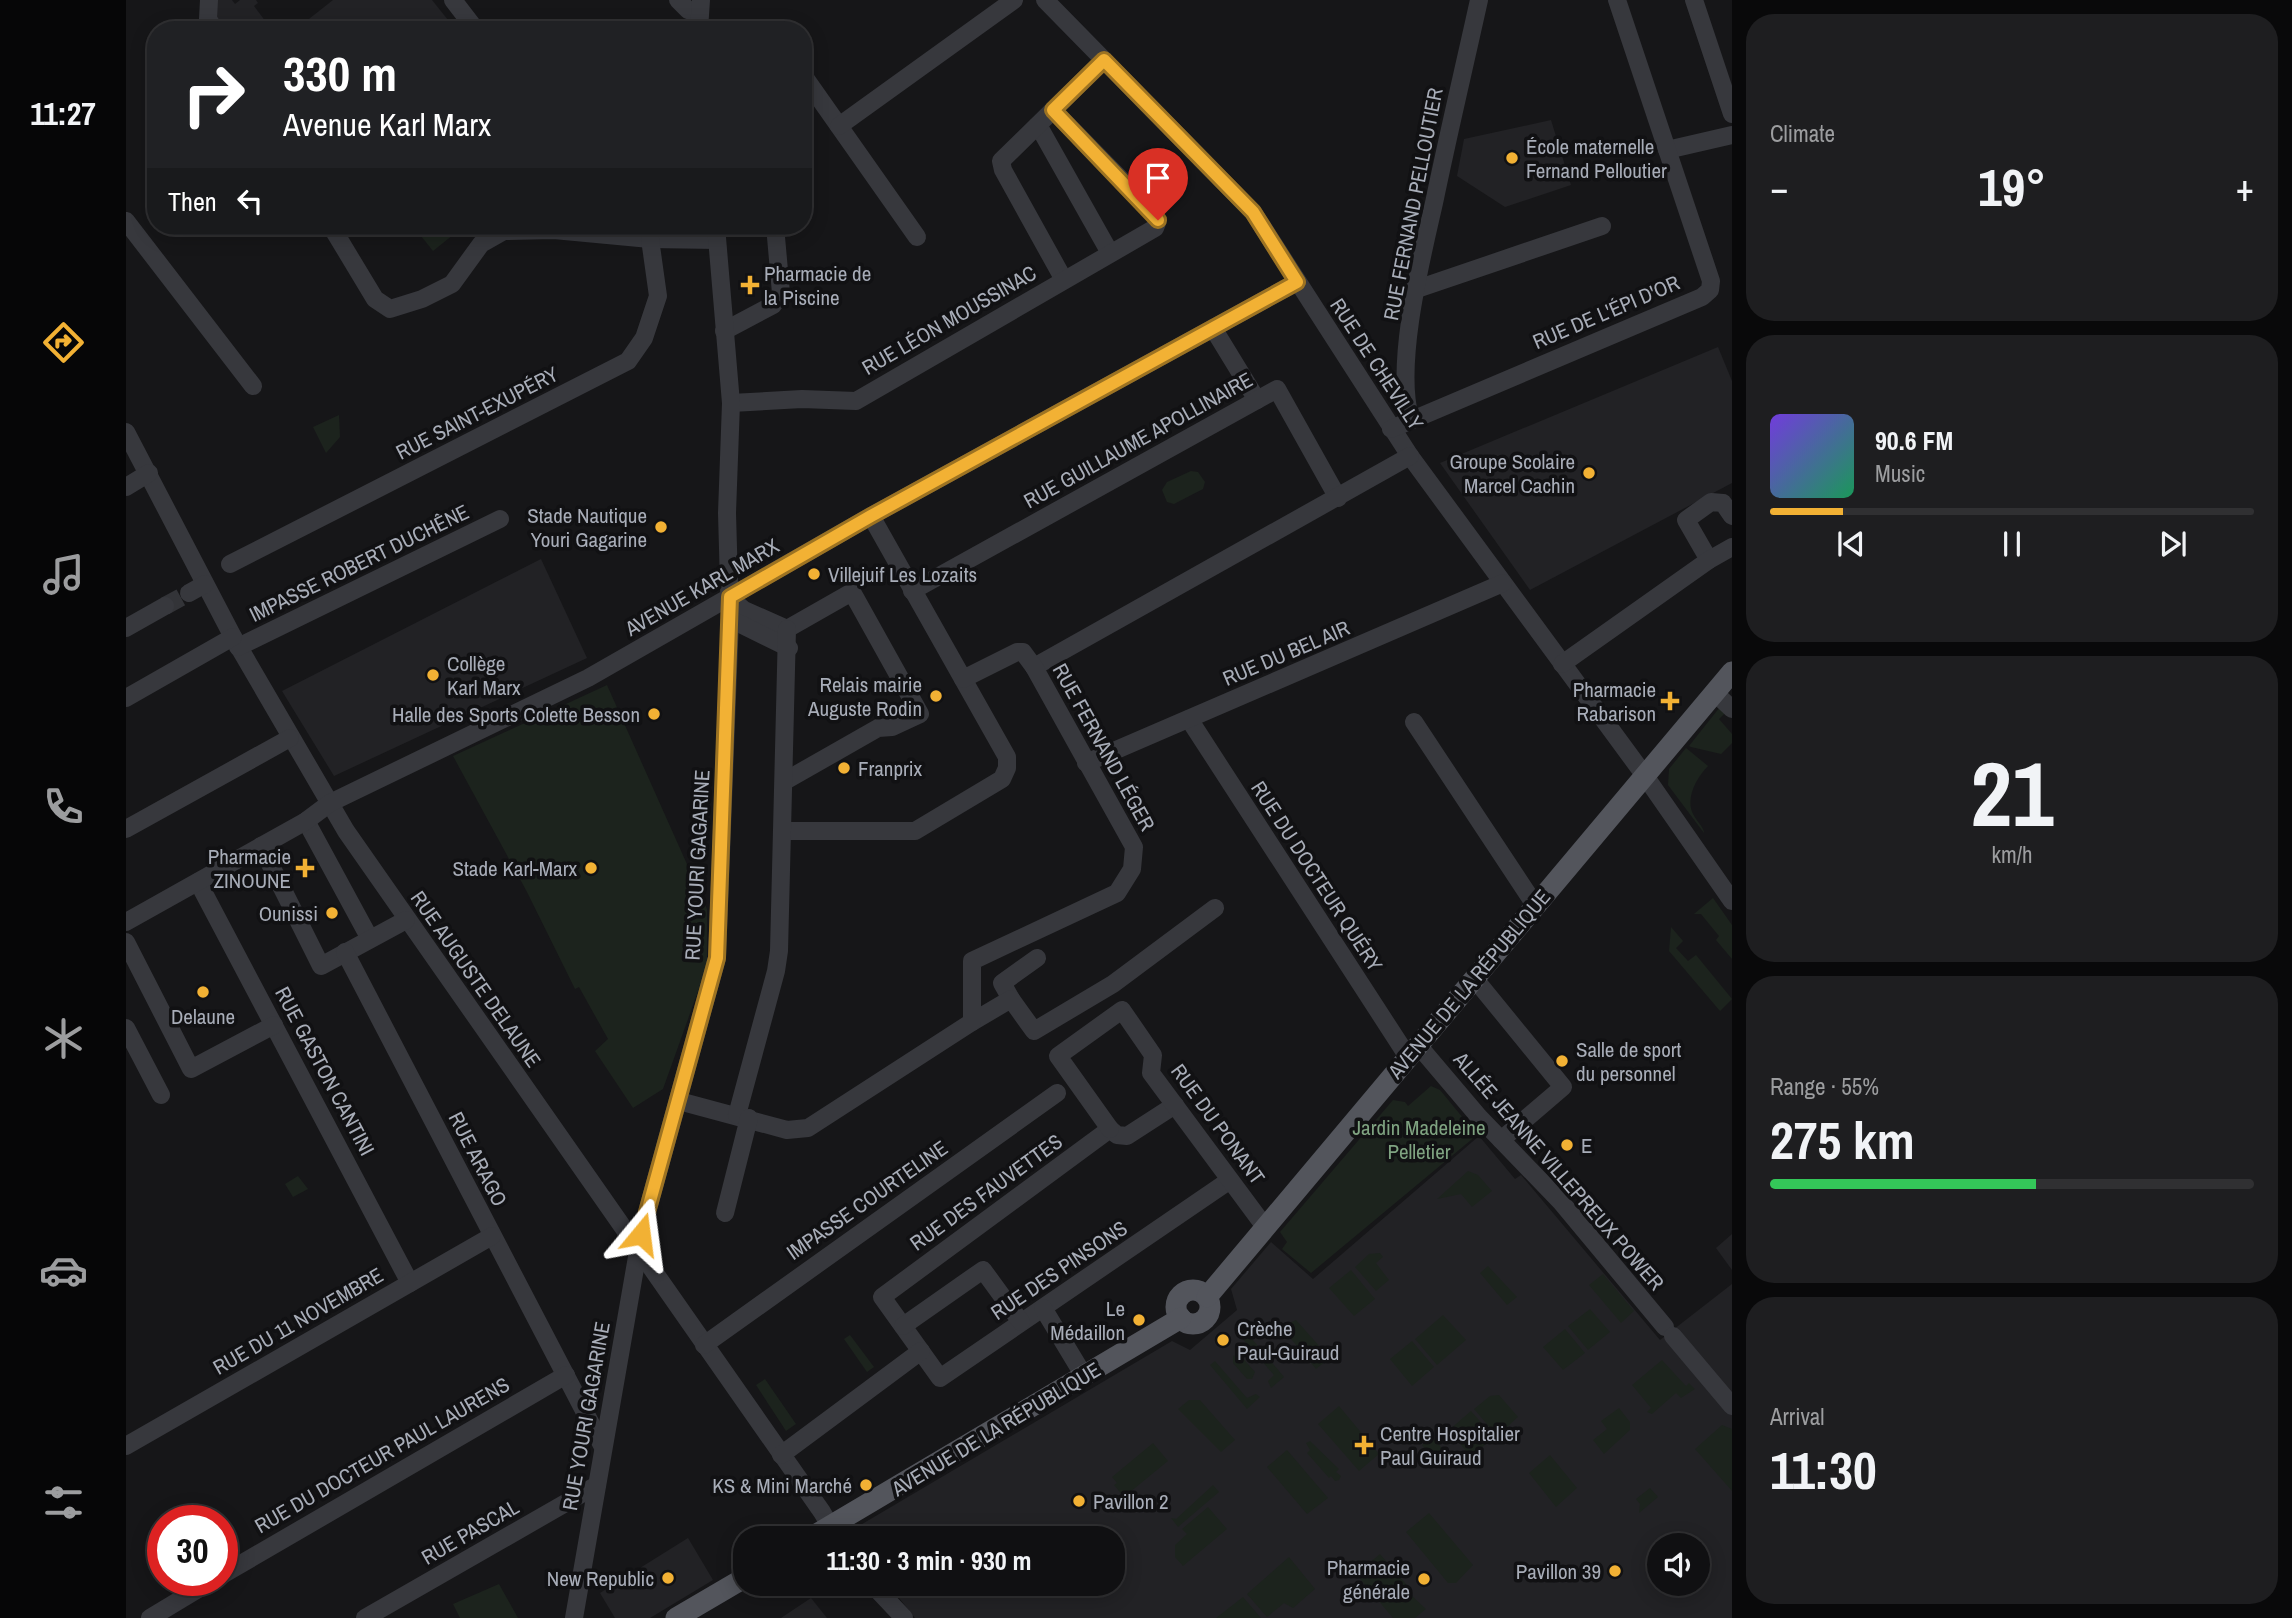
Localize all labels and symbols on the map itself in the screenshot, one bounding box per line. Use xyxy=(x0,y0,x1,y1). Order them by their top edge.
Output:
street label: RUE FERNAND PELLOUTIER xyxy=(1376,85,1450,323)
place label: École maternelle Fernand Pelloutier xyxy=(1526,132,1667,185)
pin xyxy=(1128,148,1188,220)
marker: École maternelle Fernand Pelloutier xyxy=(1504,150,1520,166)
street label: RUE LÉON MOUSSINAC xyxy=(856,258,1042,382)
place label: Pharmacie de la Piscine xyxy=(764,259,871,312)
street label: RUE DE L'ÉPI D'OR xyxy=(1528,268,1684,356)
marker: Pharmacie de la Piscine xyxy=(742,277,758,293)
street label: RUE DE CHEVILLY xyxy=(1323,292,1431,436)
street label: RUE SAINT-EXUPÉRY xyxy=(391,359,564,466)
street label: RUE GUILLAUME APOLLINAIRE xyxy=(1018,365,1258,515)
place label: Groupe Scolaire Marcel Cachin xyxy=(1450,447,1575,500)
marker: Groupe Scolaire Marcel Cachin xyxy=(1581,465,1597,481)
street label: IMPASSE ROBERT DUCHÊNE xyxy=(244,497,474,629)
place label: Stade Nautique Youri Gagarine xyxy=(527,501,647,554)
marker: Stade Nautique Youri Gagarine xyxy=(653,519,669,535)
street label: AVENUE KARL MARX xyxy=(619,531,785,643)
place label: Villejuif Les Lozaits xyxy=(828,560,977,589)
marker: Villejuif Les Lozaits xyxy=(806,566,822,582)
street label: RUE DU BEL AIR xyxy=(1218,613,1354,693)
place label: Collège Karl Marx xyxy=(447,649,521,702)
street label: RUE FERNAND LÉGER xyxy=(1046,658,1162,836)
marker: Collège Karl Marx xyxy=(425,667,441,683)
place label: Relais mairie Auguste Rodin xyxy=(807,670,922,723)
place label: Pharmacie Rabarison xyxy=(1573,675,1656,728)
marker: Relais mairie Auguste Rodin xyxy=(928,688,944,704)
marker: Pharmacie Rabarison xyxy=(1662,693,1678,709)
place label: Halle des Sports Colette Besson xyxy=(392,700,640,729)
marker: Halle des Sports Colette Besson xyxy=(646,706,662,722)
place label: Franprix xyxy=(858,754,923,783)
marker: Franprix xyxy=(836,760,852,776)
street label: RUE YOURI GAGARINE xyxy=(678,769,716,961)
street label: RUE DU DOCTEUR QUÉRY xyxy=(1244,775,1390,977)
place label: Pharmacie ZINOUNE xyxy=(208,842,291,895)
place label: Stade Karl-Marx xyxy=(453,854,577,883)
marker: Pharmacie ZINOUNE xyxy=(297,860,313,876)
marker: Stade Karl-Marx xyxy=(583,860,599,876)
street label: AVENUE DE LA RÉPUBLIQUE xyxy=(1380,883,1557,1086)
street label: RUE AUGUSTE DELAUNE xyxy=(404,885,548,1073)
place label: Ounissi xyxy=(259,899,318,928)
marker: Ounissi xyxy=(324,905,340,921)
street label: RUE GASTON CANTINI xyxy=(268,982,382,1160)
marker: Delaune xyxy=(195,984,211,1000)
place label: Delaune xyxy=(171,1002,235,1031)
place label: Salle de sport du personnel xyxy=(1576,1035,1682,1088)
street label: ALLÉE JEANNE VILLEPREUX POWER xyxy=(1447,1045,1671,1296)
marker: Salle de sport du personnel xyxy=(1554,1053,1570,1069)
street label: RUE DU PONANT xyxy=(1164,1058,1272,1191)
street label: RUE ARAGO xyxy=(442,1107,514,1211)
park label: Jardin Madeleine Pelletier xyxy=(1352,1113,1486,1166)
street label: RUE DES FAUVETTES xyxy=(904,1127,1068,1257)
place label: E xyxy=(1581,1131,1593,1160)
street label: IMPASSE COURTELINE xyxy=(781,1133,953,1267)
marker: E xyxy=(1559,1137,1575,1153)
position arrow xyxy=(604,1197,678,1271)
street label: RUE DES PINSONS xyxy=(985,1214,1133,1326)
street label: RUE DU 11 NOVEMBRE xyxy=(208,1260,388,1382)
place label: Le Médaillon xyxy=(1050,1294,1125,1347)
marker: Le Médaillon xyxy=(1131,1312,1147,1328)
place label: Crèche Paul-Guiraud xyxy=(1237,1314,1339,1367)
street label: RUE YOURI GAGARINE xyxy=(555,1319,617,1513)
marker: Crèche Paul-Guiraud xyxy=(1215,1332,1231,1348)
street label: AVENUE DE LA RÉPUBLIQUE xyxy=(885,1355,1106,1503)
street label: RUE DU DOCTEUR PAUL LAURENS xyxy=(249,1370,515,1540)
place label: Centre Hospitalier Paul Guiraud xyxy=(1380,1419,1520,1472)
marker: Centre Hospitalier Paul Guiraud xyxy=(1354,1435,1374,1455)
place label: KS & Mini Marché xyxy=(712,1471,852,1500)
marker: KS & Mini Marché xyxy=(858,1477,874,1493)
place label: Pavillon 2 xyxy=(1093,1487,1169,1516)
street label: RUE PASCAL xyxy=(416,1492,524,1572)
marker: Pavillon 2 xyxy=(1071,1493,1087,1509)
speed limit sign: 30 xyxy=(147,1505,238,1596)
place label: Pharmacie générale xyxy=(1327,1553,1410,1606)
place label: Pavillon 39 xyxy=(1516,1557,1601,1586)
marker: Pavillon 39 xyxy=(1607,1563,1623,1579)
place label: New Republic xyxy=(547,1564,654,1593)
marker: New Republic xyxy=(660,1570,676,1586)
marker: Pharmacie générale xyxy=(1416,1571,1432,1587)

